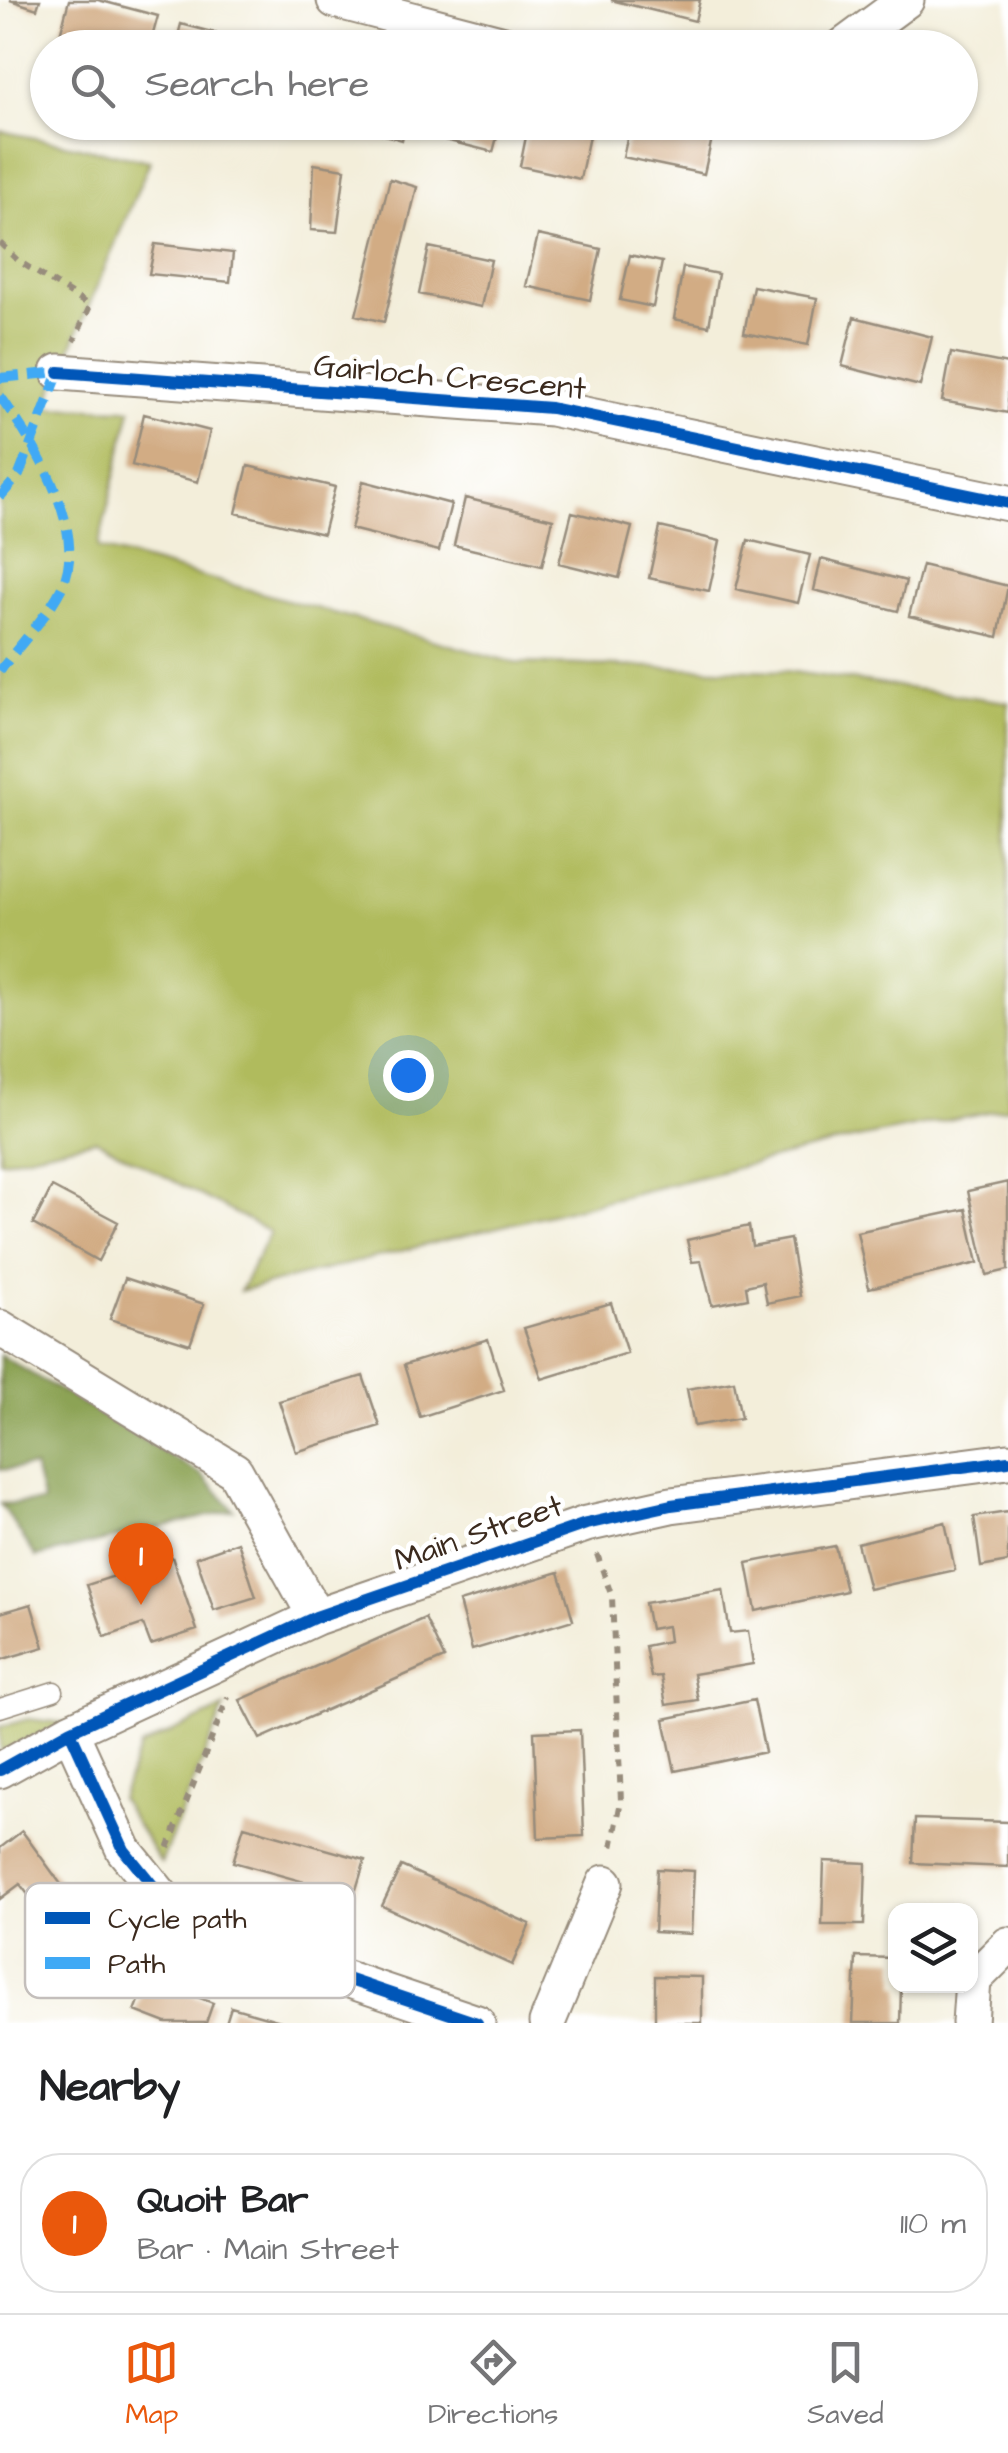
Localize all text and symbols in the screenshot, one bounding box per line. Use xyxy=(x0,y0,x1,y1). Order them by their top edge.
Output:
search box xyxy=(30,30,978,140)
icon: search xyxy=(65,58,120,113)
text: Search here xyxy=(145,59,369,111)
street label: Gairloch Crescent xyxy=(312,343,588,412)
your location xyxy=(383,1050,434,1101)
street label: Main Street xyxy=(388,1484,569,1583)
pin: 1 xyxy=(108,1522,174,1605)
legend xyxy=(25,1883,355,1998)
text: Cycle path xyxy=(108,1900,247,1941)
map controls xyxy=(888,1903,978,1993)
button: layers xyxy=(888,1903,978,1993)
text: Path xyxy=(108,1945,165,1984)
text: Nearby xyxy=(40,2059,180,2117)
text: Quoit Bar xyxy=(137,2175,308,2227)
text: 1 xyxy=(72,2201,77,2246)
text: 110 m xyxy=(900,2201,966,2246)
text: Bar · Main Street xyxy=(137,2227,399,2272)
tab: Map xyxy=(124,2335,179,2434)
tab: Directions xyxy=(428,2335,558,2434)
tab: Saved xyxy=(807,2335,884,2434)

